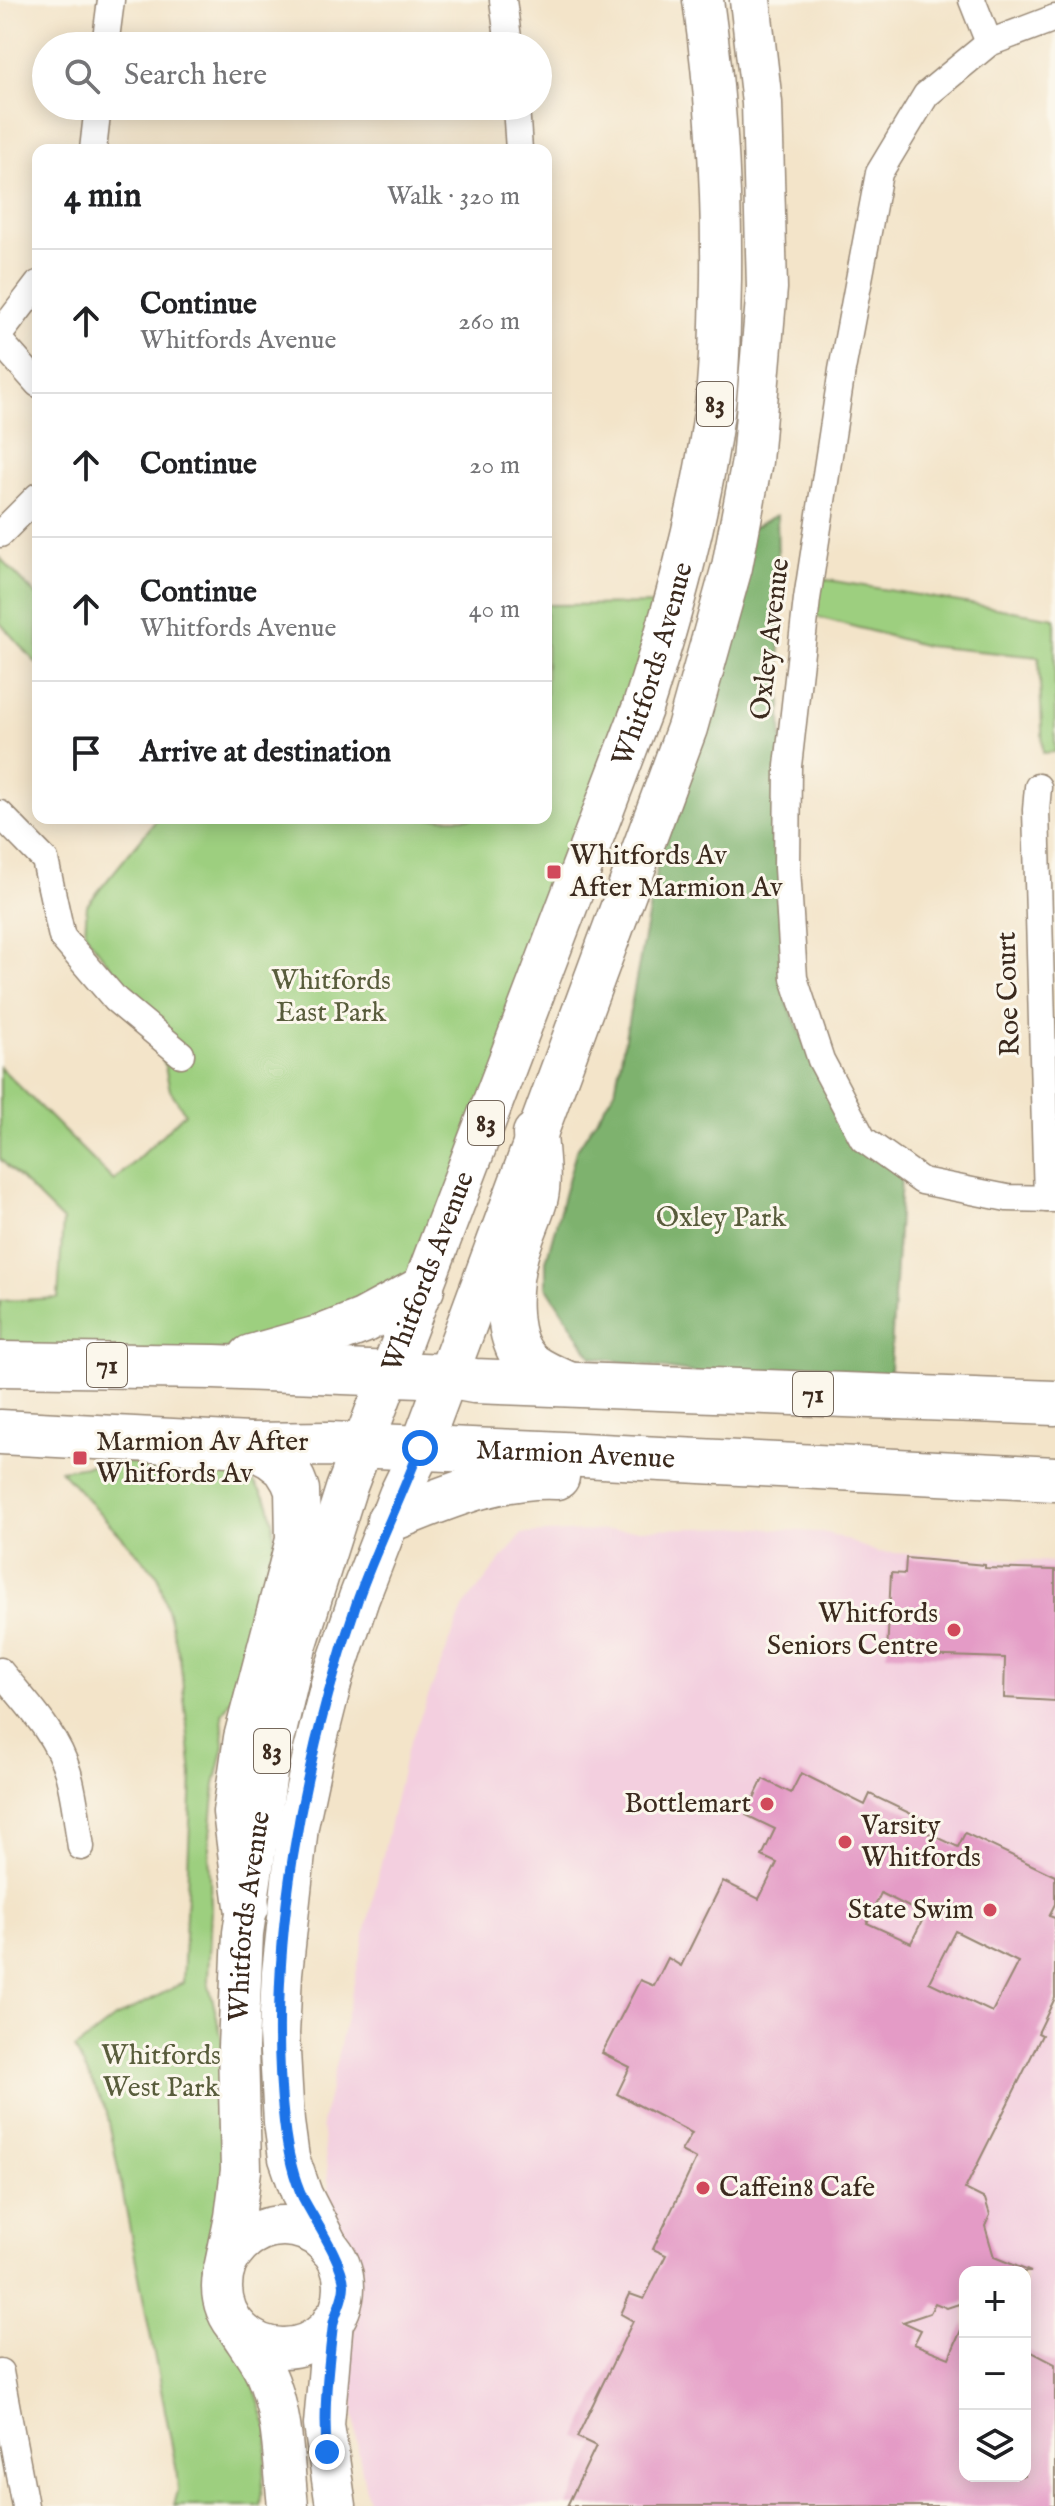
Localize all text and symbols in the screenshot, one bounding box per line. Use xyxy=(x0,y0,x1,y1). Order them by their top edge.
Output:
search box xyxy=(32,32,552,120)
icon: search xyxy=(60,54,104,98)
text: Search here xyxy=(124,57,267,95)
text: 4 min xyxy=(64,175,142,218)
text: Walk · 320 m xyxy=(387,180,520,213)
text: Continue xyxy=(140,286,257,324)
icon: ahead xyxy=(64,299,108,343)
text: 260 m xyxy=(458,305,520,338)
text: Whitfords Avenue xyxy=(140,324,336,357)
road number: 83 xyxy=(697,382,733,426)
icon: ahead xyxy=(64,443,108,487)
text: Continue xyxy=(140,446,257,484)
text: 20 m xyxy=(469,449,520,482)
street label: Oxley Avenue xyxy=(744,556,798,722)
street label: Whitfords Avenue xyxy=(604,559,701,771)
text: Continue xyxy=(140,574,257,612)
icon: ahead xyxy=(64,587,108,631)
text: 40 m xyxy=(469,593,520,626)
text: Whitfords Avenue xyxy=(140,612,336,645)
icon: arrive xyxy=(64,731,108,775)
text: Arrive at destination xyxy=(140,734,391,772)
place label: Whitfords Av After Marmion Av xyxy=(569,839,783,906)
marker: Whitfords Av After Marmion Av xyxy=(545,863,563,881)
street label: Roe Court xyxy=(989,931,1029,1057)
park label: Whitfords East Park xyxy=(271,964,391,1031)
road number: 83 xyxy=(468,1101,504,1145)
street label: Whitfords Avenue xyxy=(375,1166,482,1377)
park label: Oxley Park xyxy=(656,1201,787,1236)
road number: 71 xyxy=(87,1343,127,1387)
road number: 71 xyxy=(793,1372,833,1416)
place label: Marmion Av After Whitfords Av xyxy=(96,1425,308,1492)
route start xyxy=(402,1430,438,1466)
street label: Marmion Avenue xyxy=(475,1433,676,1477)
marker: Marmion Av After Whitfords Av xyxy=(71,1449,89,1467)
place label: Whitfords Seniors Centre xyxy=(767,1597,938,1664)
marker: Whitfords Seniors Centre xyxy=(945,1621,963,1639)
road number: 83 xyxy=(254,1729,290,1773)
place label: Bottlemart xyxy=(624,1787,751,1822)
marker: Bottlemart xyxy=(758,1795,776,1813)
street label: Whitfords Avenue xyxy=(222,1809,279,2022)
place label: Varsity Whitfords xyxy=(860,1809,981,1876)
marker: Varsity Whitfords xyxy=(836,1833,854,1851)
place label: State Swim xyxy=(848,1893,974,1928)
marker: State Swim xyxy=(981,1901,999,1919)
park label: Whitfords West Park xyxy=(101,2039,221,2106)
place label: Caffein8 Cafe xyxy=(719,2171,875,2206)
marker: Caffein8 Cafe xyxy=(694,2179,712,2197)
map controls xyxy=(959,2266,1031,2482)
button: + xyxy=(959,2266,1031,2338)
button: − xyxy=(959,2338,1031,2410)
button: layers xyxy=(959,2410,1031,2482)
route end xyxy=(309,2434,345,2470)

